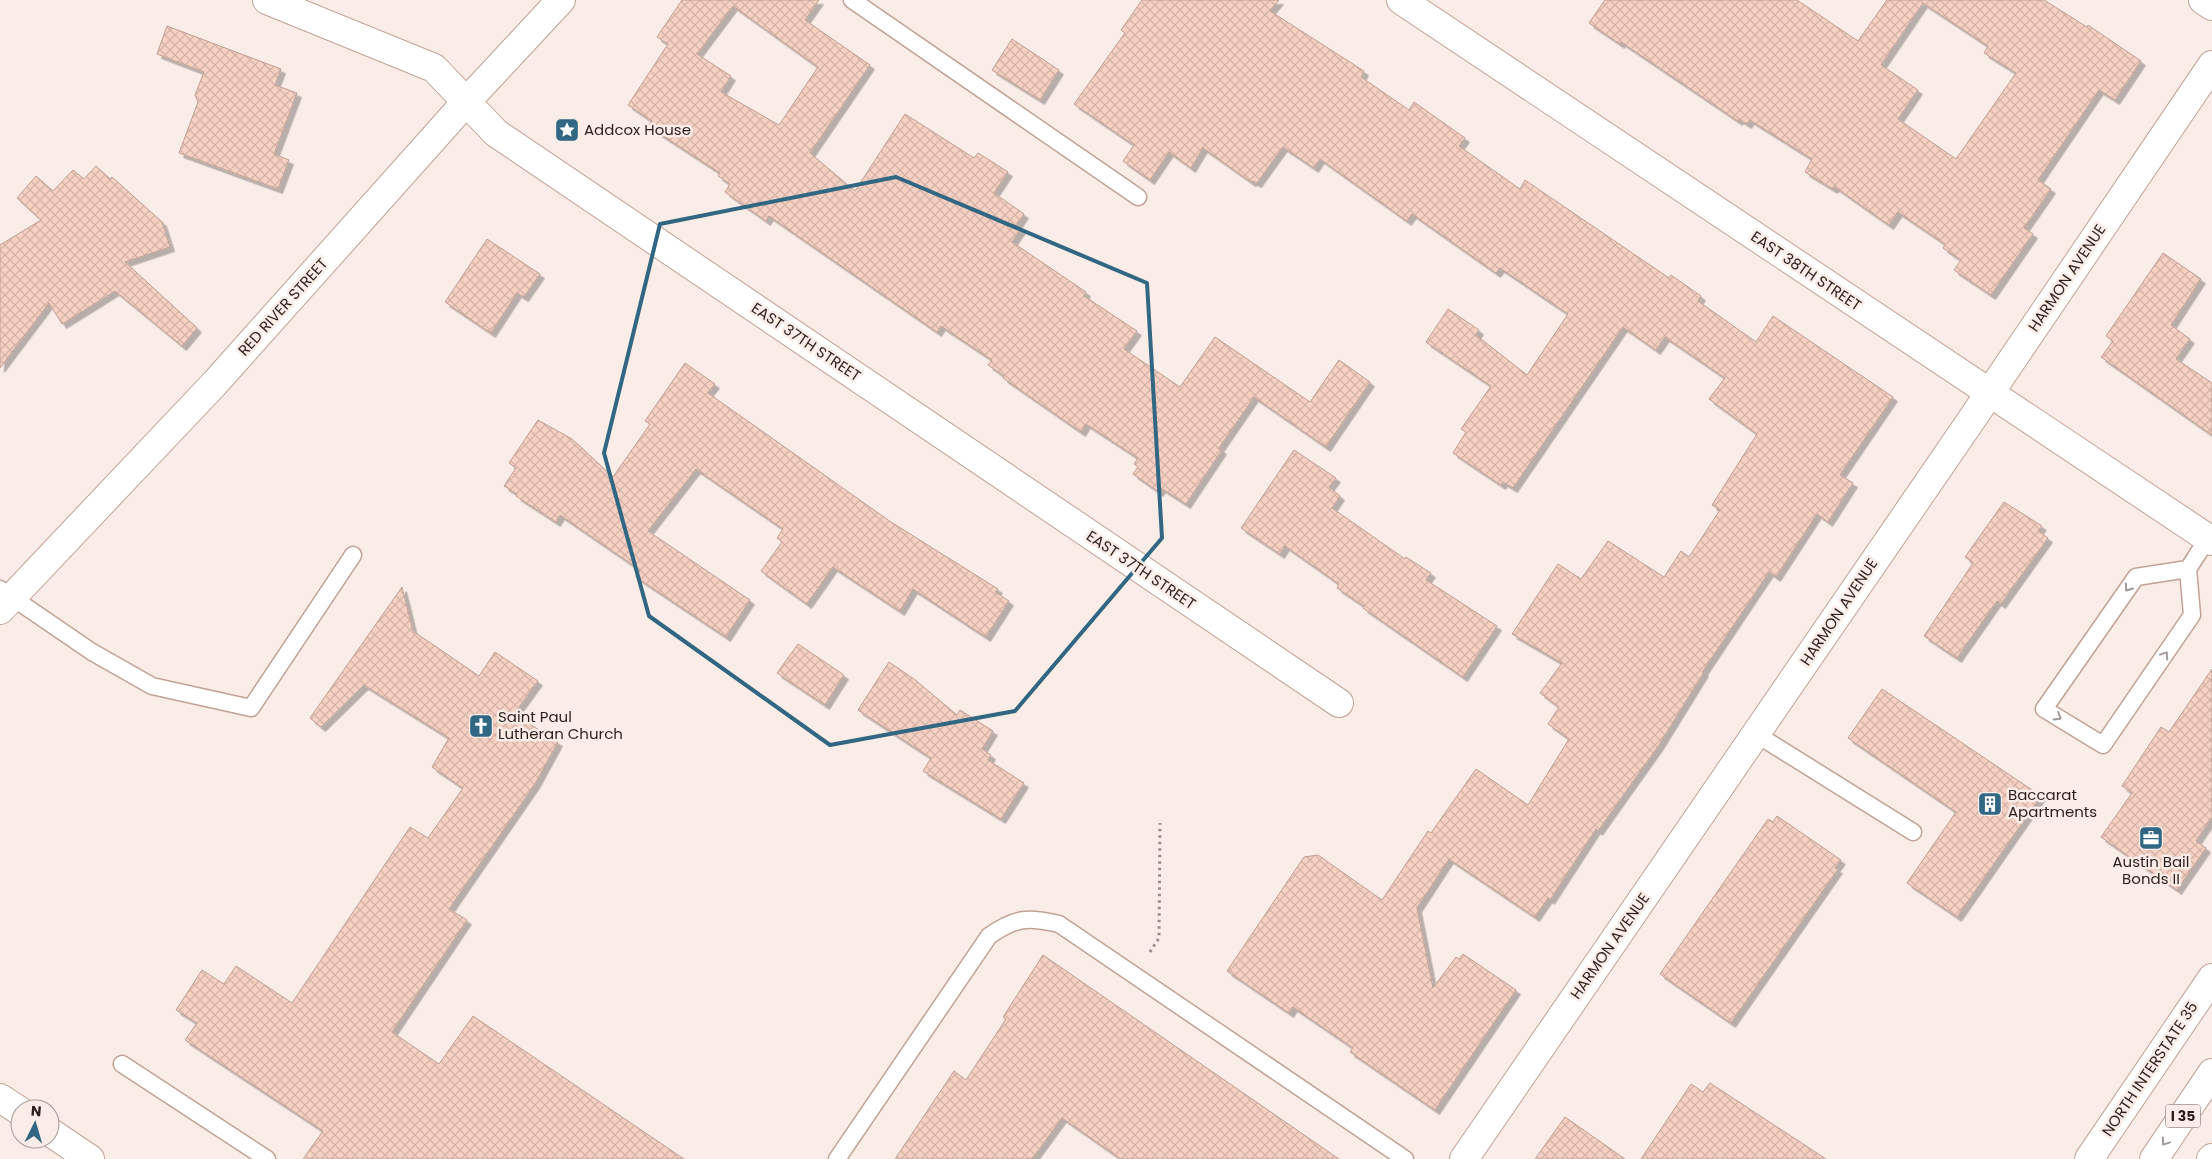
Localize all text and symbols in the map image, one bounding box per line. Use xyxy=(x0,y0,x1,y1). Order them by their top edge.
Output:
place icon: Addcox House xyxy=(554,117,580,143)
place label: Addcox House xyxy=(584,119,691,140)
street label: HARMON AVENUE xyxy=(2023,220,2110,335)
street label: EAST 38TH STREET xyxy=(1747,226,1866,315)
street label: RED RIVER STREET xyxy=(233,253,332,360)
street label: EAST 37TH STREET xyxy=(747,297,865,386)
street label: EAST 37TH STREET xyxy=(1082,525,1200,614)
street label: HARMON AVENUE xyxy=(1795,554,1882,669)
one-way arrow xyxy=(2125,582,2134,592)
one-way arrow xyxy=(2159,651,2168,661)
place label: Saint Paul Lutheran Church xyxy=(498,706,623,744)
one-way arrow xyxy=(2052,711,2061,721)
church icon: Saint Paul Lutheran Church xyxy=(468,713,494,739)
place label: Baccarat Apartments xyxy=(2008,784,2097,822)
building icon: Baccarat Apartments xyxy=(1977,791,2003,817)
office icon: Austin Bail Bonds II xyxy=(2138,825,2164,851)
place label: Austin Bail Bonds II xyxy=(2112,851,2190,889)
street label: HARMON AVENUE xyxy=(1565,888,1654,1003)
street label: NORTH INTERSTATE 35 xyxy=(2097,997,2203,1140)
north arrow xyxy=(10,1099,60,1149)
text: N xyxy=(30,1101,42,1121)
road number: I 35 xyxy=(2166,1104,2200,1128)
one-way arrow xyxy=(2162,1137,2171,1146)

